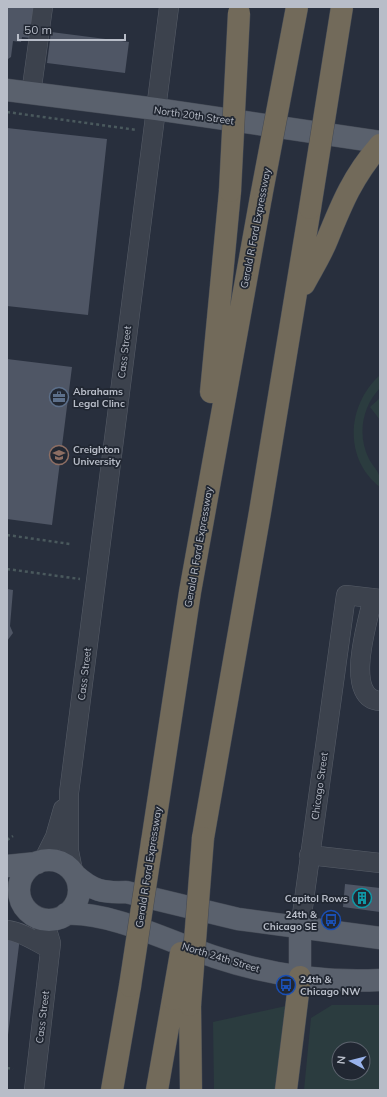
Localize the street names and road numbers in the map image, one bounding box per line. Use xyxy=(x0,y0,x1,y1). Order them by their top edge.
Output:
street label: North 20th Street xyxy=(153,103,235,128)
street label: Gerald R Ford Expressway xyxy=(237,166,274,289)
street label: Cass Street xyxy=(115,325,134,379)
street label: Gerald R Ford Expressway xyxy=(181,485,216,608)
street label: Cass Street xyxy=(75,647,94,701)
street label: Chicago Street xyxy=(308,751,331,821)
street label: Gerald R Ford Expressway xyxy=(133,805,165,928)
street label: North 24th Street xyxy=(180,939,262,976)
street label: Cass Street xyxy=(33,990,52,1044)

